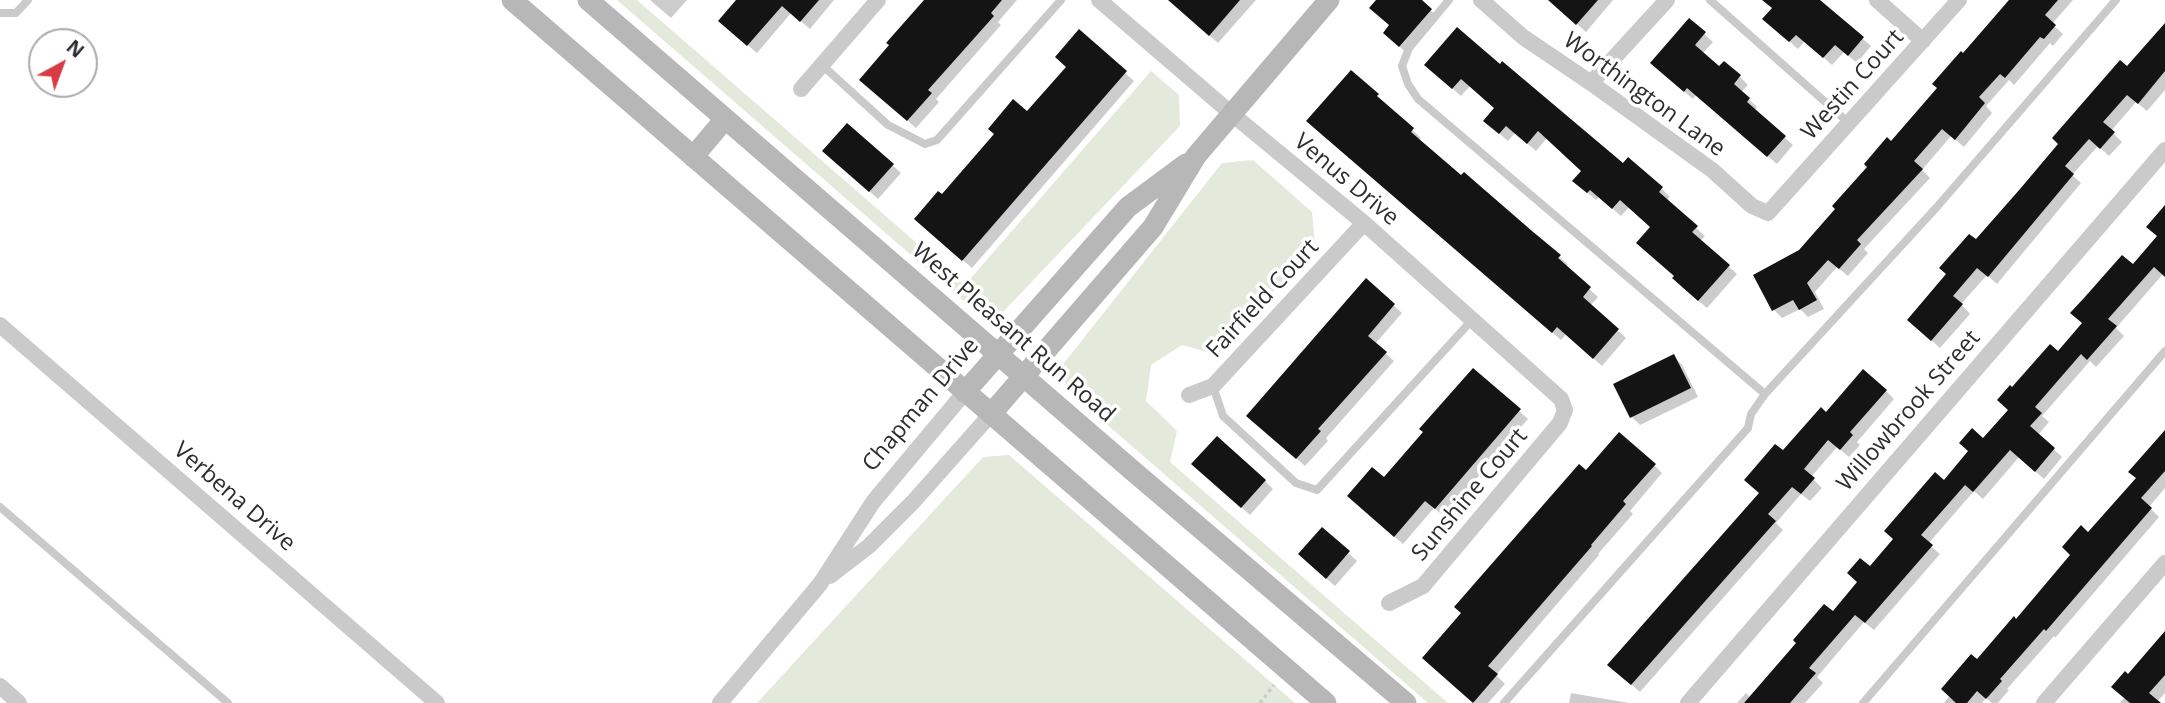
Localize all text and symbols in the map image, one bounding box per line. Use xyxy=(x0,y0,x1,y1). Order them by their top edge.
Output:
street label: Westin Court xyxy=(1796,24,1910,146)
street label: Worthington Lane xyxy=(1558,27,1730,163)
north arrow xyxy=(28,28,98,98)
text: N xyxy=(61,34,90,64)
street label: Venus Drive xyxy=(1288,128,1404,232)
street label: Fairfield Court xyxy=(1201,234,1325,364)
street label: West Pleasant Run Road xyxy=(906,237,1120,429)
street label: Willowbrook Street xyxy=(1832,325,1986,497)
street label: Chapman Drive xyxy=(857,333,985,477)
street label: Sunshine Court xyxy=(1406,423,1534,567)
street label: Verbena Drive xyxy=(168,437,300,557)

